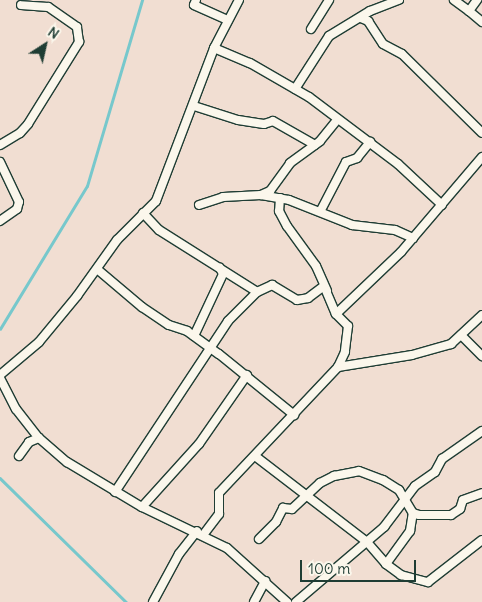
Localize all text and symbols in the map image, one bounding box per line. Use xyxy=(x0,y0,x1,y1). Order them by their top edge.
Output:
north arrow xyxy=(20,20,70,70)
text: N xyxy=(44,23,63,43)
scale bar xyxy=(302,550,418,582)
text: 100 m xyxy=(308,559,350,578)

